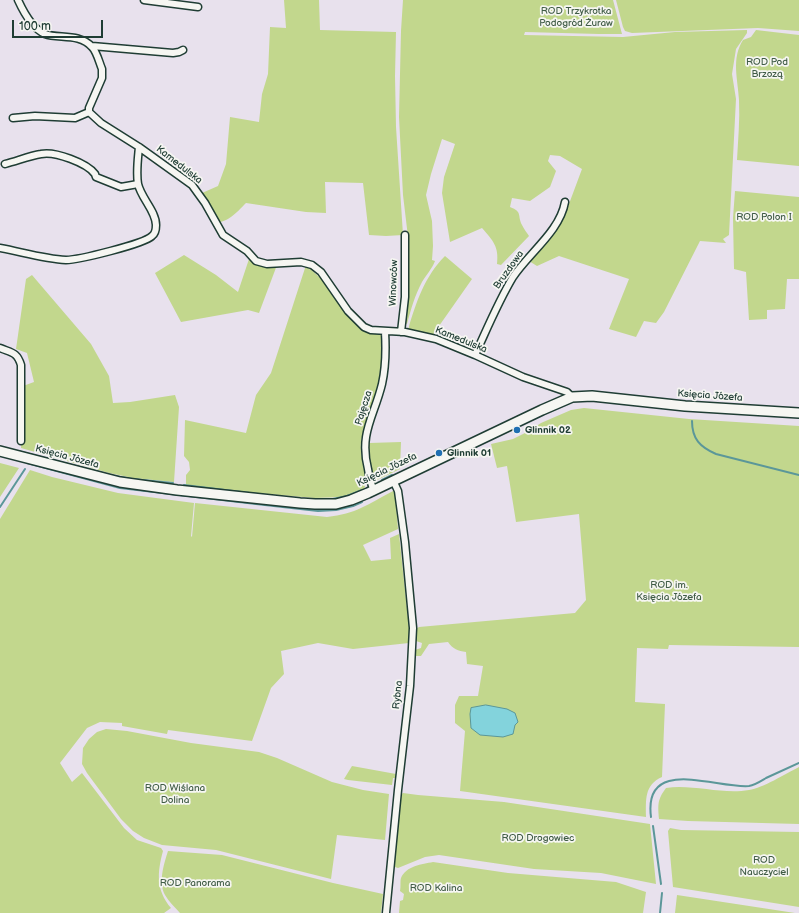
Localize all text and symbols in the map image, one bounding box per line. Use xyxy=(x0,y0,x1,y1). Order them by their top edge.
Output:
park label: ROD Trzykrotka Podogród Żuraw xyxy=(539,5,613,28)
scale bar xyxy=(14,12,105,38)
text: 100 m xyxy=(19,19,51,34)
park label: ROD Pod Brzozą xyxy=(746,56,788,80)
street label: Kamedulska xyxy=(154,143,204,187)
park label: ROD Polon I xyxy=(736,211,792,223)
street label: Bruzdowa xyxy=(491,248,527,292)
street label: Winowców xyxy=(387,260,401,306)
street label: Kamedulska xyxy=(433,324,489,356)
street label: Księcia Józefa xyxy=(677,388,743,404)
street label: Pajęcza xyxy=(353,389,375,427)
place label: Glinnik 02 xyxy=(525,424,571,436)
marker: Glinnik 02 xyxy=(512,425,522,435)
street label: Księcia Józefa xyxy=(34,443,100,471)
place label: Glinnik 01 xyxy=(447,447,491,459)
marker: Glinnik 01 xyxy=(434,448,444,458)
street label: Księcia Józefa xyxy=(355,450,419,490)
park label: ROD im. Księcia Józefa xyxy=(636,579,702,602)
street label: Rybna xyxy=(391,680,405,710)
park label: ROD Wiślana Dolina xyxy=(145,782,205,806)
park label: ROD Drogowiec xyxy=(502,832,574,844)
park label: ROD Nauczyciel xyxy=(740,854,788,878)
park label: ROD Panorama xyxy=(160,877,230,889)
park label: ROD Kalina xyxy=(410,882,462,894)

